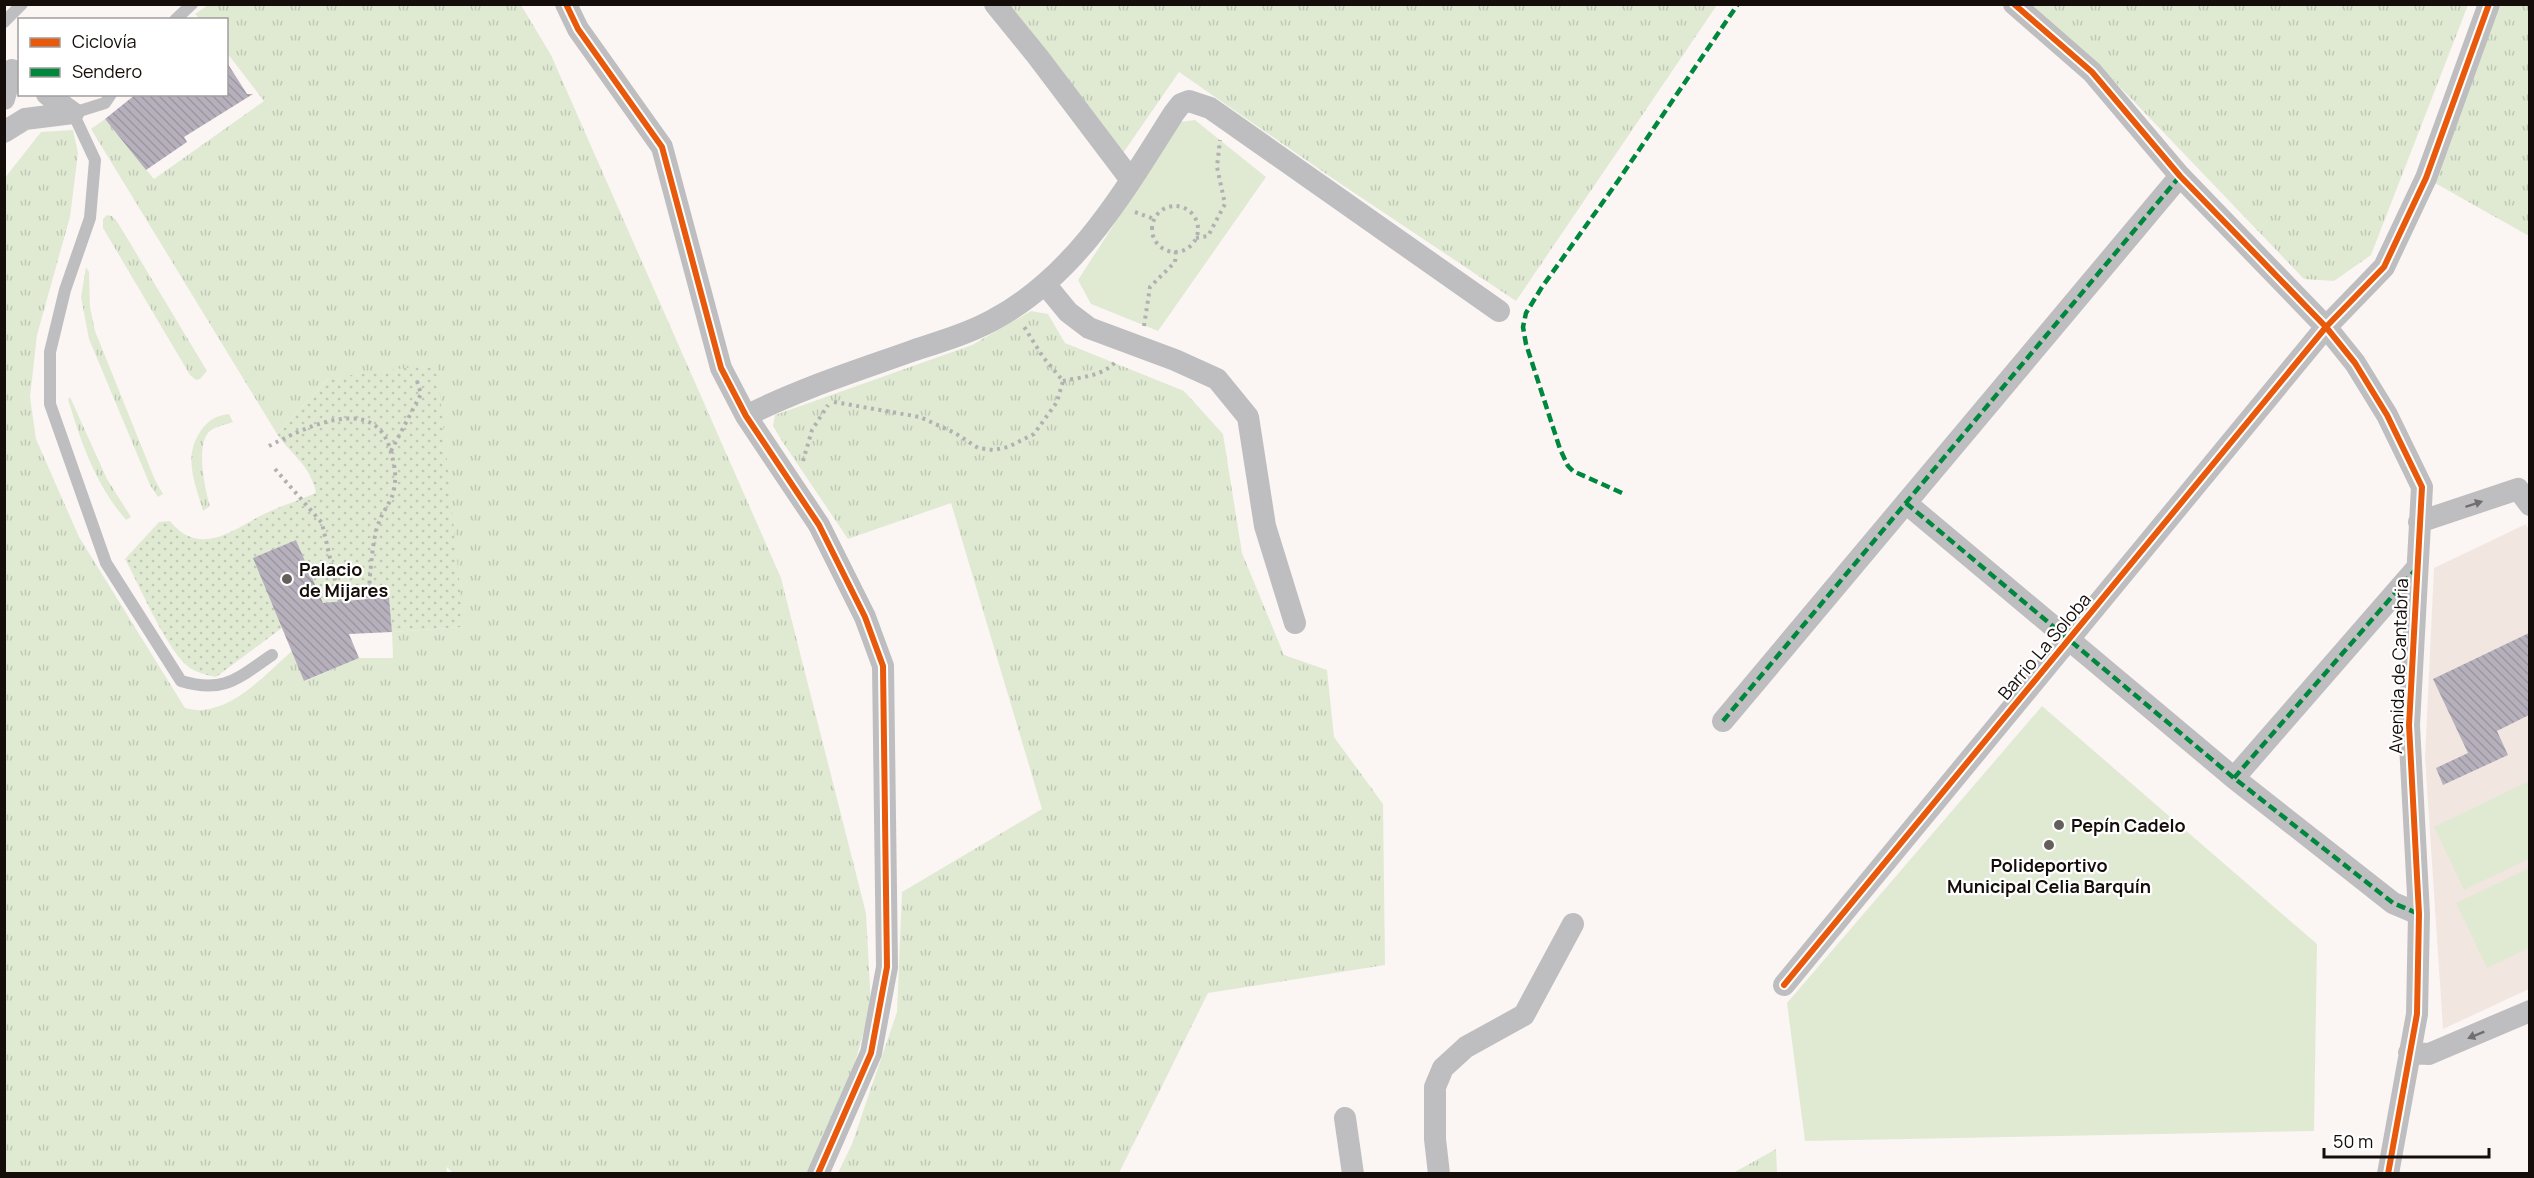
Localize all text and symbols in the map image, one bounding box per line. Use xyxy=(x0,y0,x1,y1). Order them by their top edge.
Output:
legend xyxy=(18,18,228,96)
text: Ciclovía xyxy=(72,29,137,53)
text: Sendero xyxy=(72,59,142,83)
one-way arrow xyxy=(2465,499,2483,508)
place label: Palacio de Mijares xyxy=(299,557,388,602)
marker: Palacio de Mijares xyxy=(280,572,294,586)
street label: Avenida de Cantabria xyxy=(2383,578,2413,754)
street label: Barrio La Soloba xyxy=(1992,588,2096,704)
place label: Pepín Cadelo xyxy=(2071,813,2186,837)
marker: Pepín Cadelo xyxy=(2052,818,2066,832)
marker: Polideportivo Municipal Celia Barquín xyxy=(2042,838,2056,852)
place label: Polideportivo Municipal Celia Barquín xyxy=(1947,853,2151,898)
one-way arrow xyxy=(2467,1030,2485,1040)
scale bar xyxy=(2324,1121,2489,1159)
text: 50 m xyxy=(2333,1129,2373,1153)

